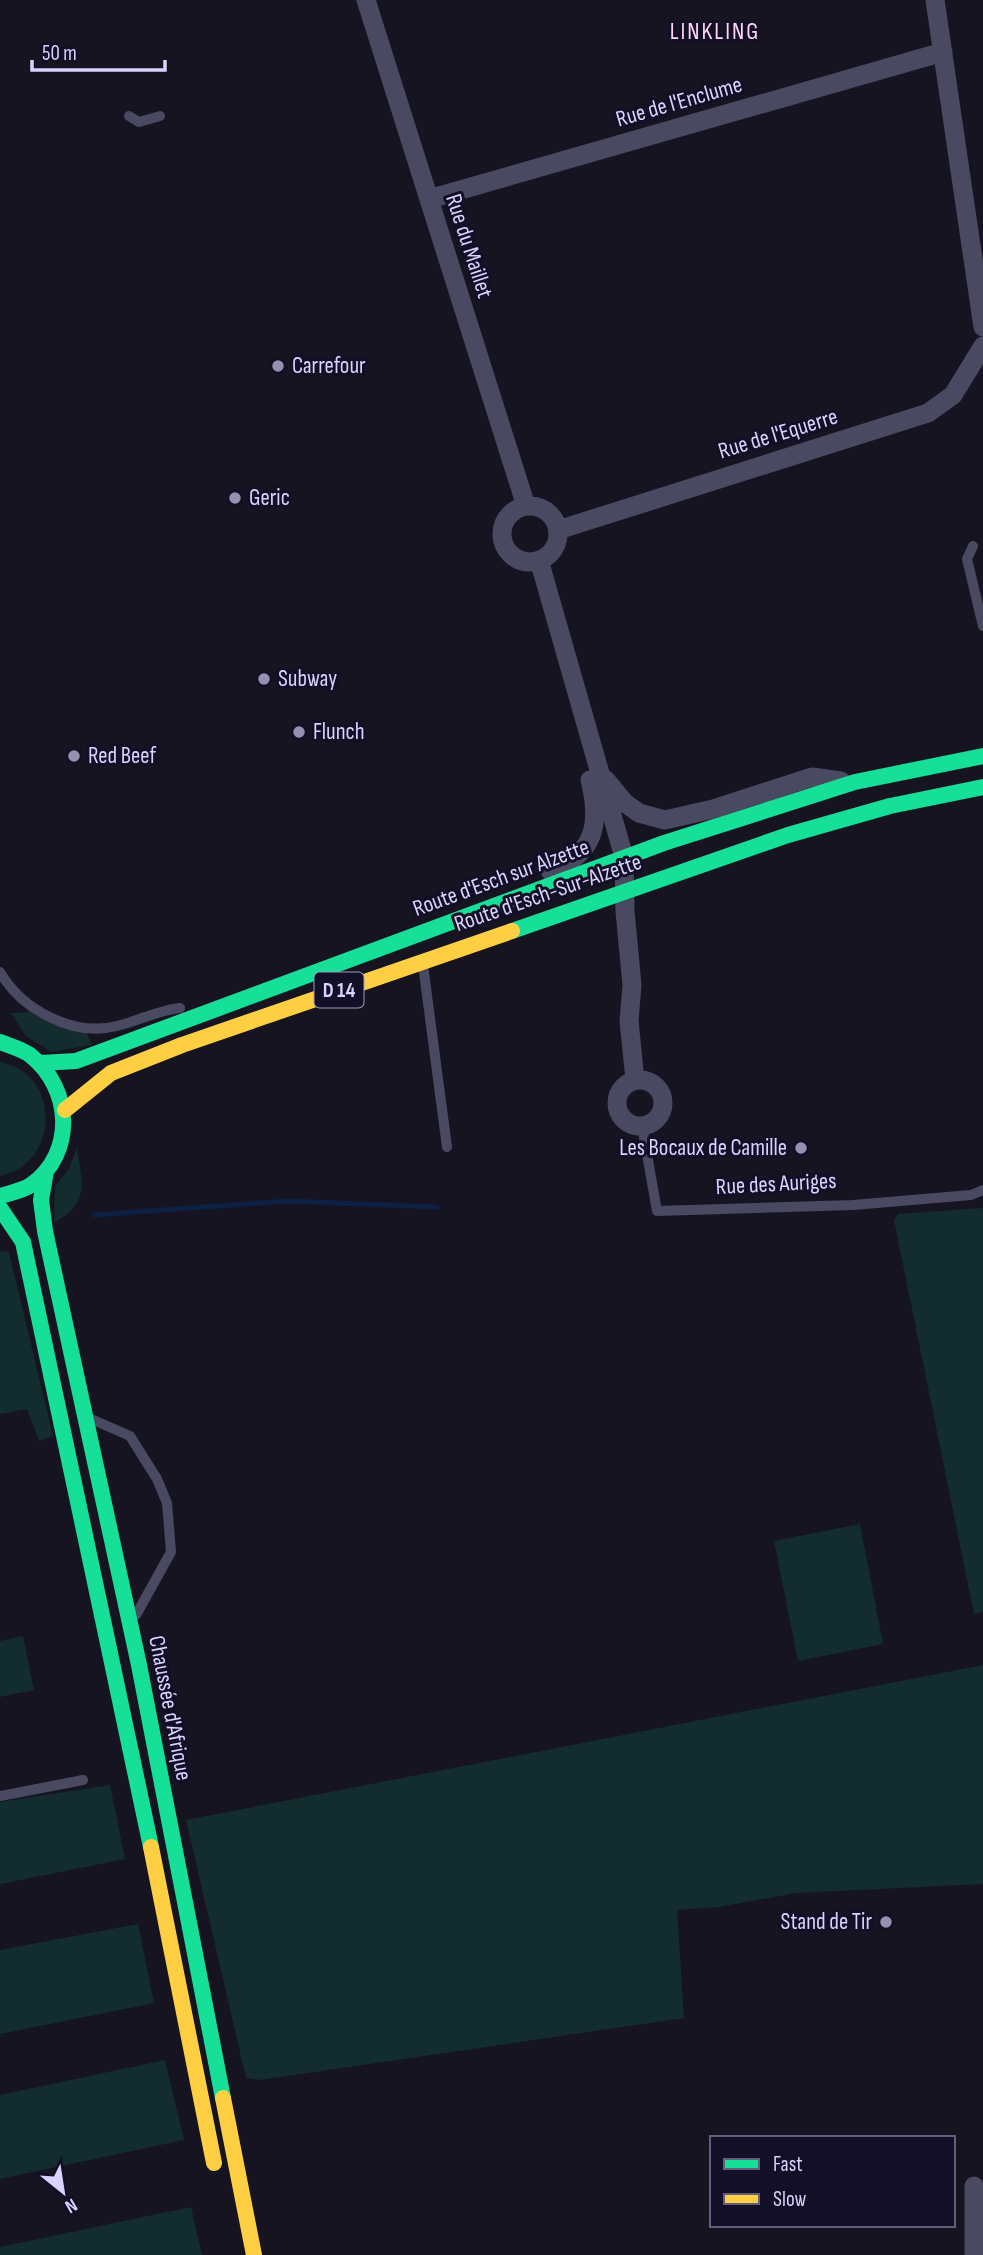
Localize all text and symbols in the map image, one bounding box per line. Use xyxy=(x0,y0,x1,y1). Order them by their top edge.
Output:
district label: LINKLING xyxy=(670,17,760,46)
scale bar xyxy=(32,28,164,72)
text: 50 m xyxy=(42,41,77,66)
street label: Rue de l'Enclume xyxy=(613,71,745,133)
street label: Rue du Maillet xyxy=(439,191,499,301)
place label: Carrefour xyxy=(292,352,366,380)
marker: Carrefour xyxy=(270,358,286,374)
street label: Rue de l'Equerre xyxy=(715,403,841,465)
place label: Geric xyxy=(249,484,290,512)
marker: Geric xyxy=(227,490,243,506)
place label: Subway xyxy=(278,665,337,693)
marker: Subway xyxy=(256,671,272,687)
place label: Flunch xyxy=(313,718,365,746)
marker: Flunch xyxy=(291,724,307,740)
place label: Red Beef xyxy=(88,742,157,770)
marker: Red Beef xyxy=(66,748,82,764)
street label: Route d'Esch sur Alzette xyxy=(409,833,593,923)
street label: Route d'Esch-Sur-Alzette xyxy=(451,848,645,938)
road number: D 14 xyxy=(314,972,364,1007)
place label: Les Bocaux de Camille xyxy=(619,1134,787,1162)
marker: Les Bocaux de Camille xyxy=(793,1140,809,1156)
street label: Rue des Auriges xyxy=(715,1167,837,1201)
street label: Chaussée d'Afrique xyxy=(142,1633,198,1783)
place label: Stand de Tir xyxy=(781,1908,872,1936)
marker: Stand de Tir xyxy=(878,1914,894,1930)
legend xyxy=(710,2136,955,2227)
text: Fast xyxy=(773,2152,803,2177)
north arrow xyxy=(28,2157,98,2227)
text: Slow xyxy=(773,2187,807,2212)
text: N xyxy=(61,2193,81,2218)

